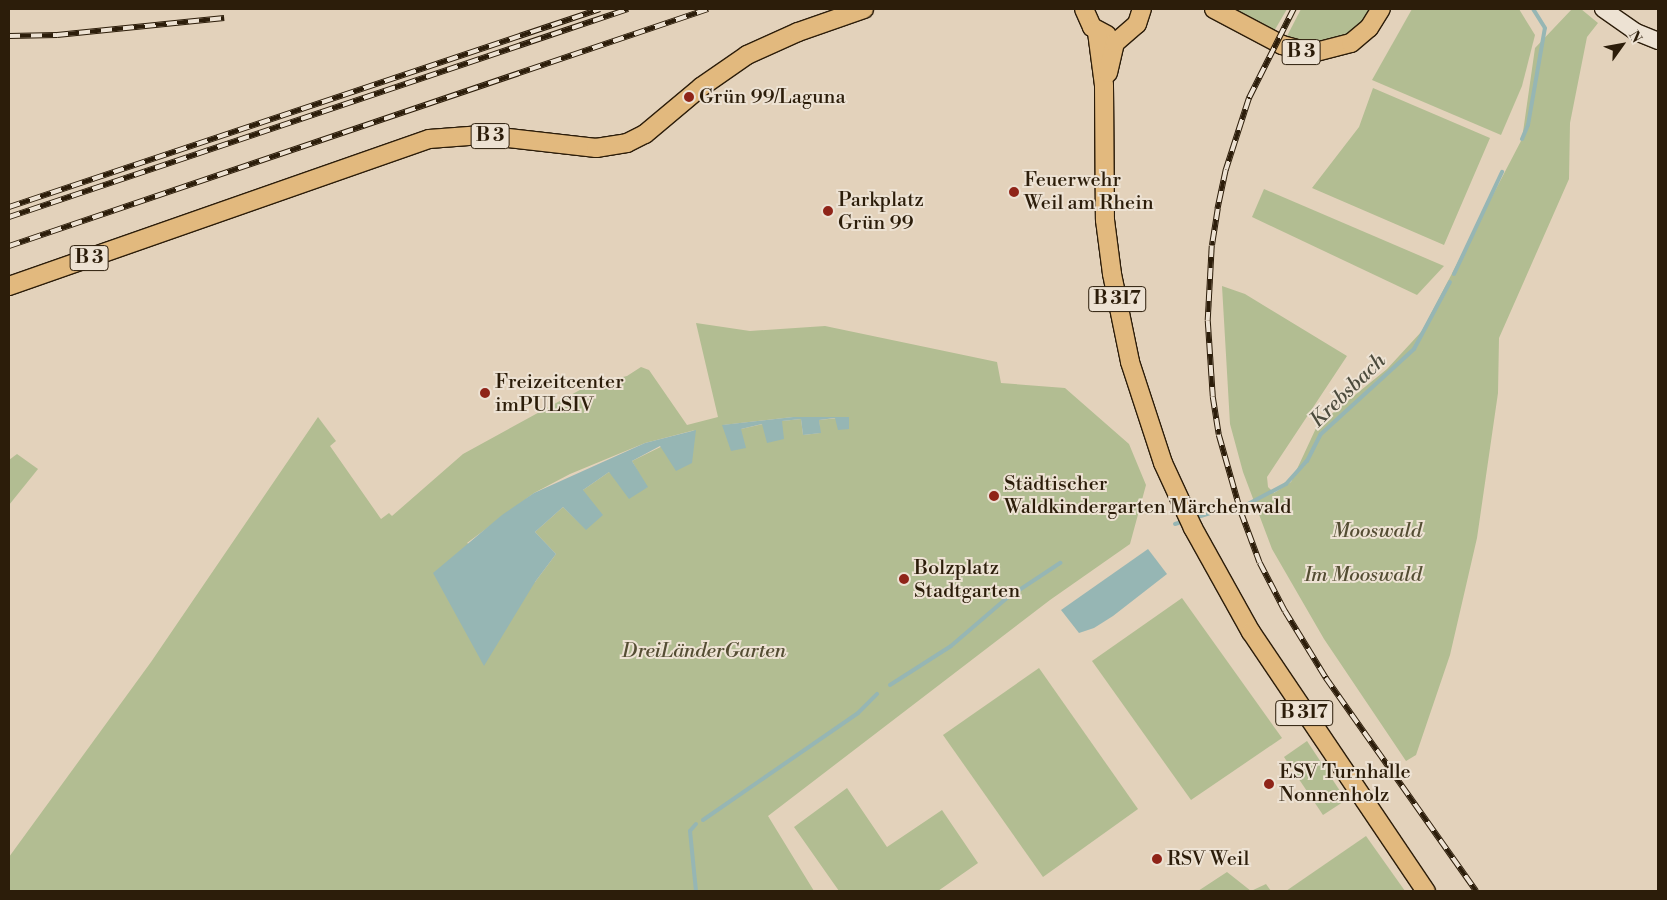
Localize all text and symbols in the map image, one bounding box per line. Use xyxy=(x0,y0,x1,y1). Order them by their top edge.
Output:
north arrow xyxy=(1597,20,1647,70)
text: N xyxy=(1624,28,1645,47)
road number: B 3 xyxy=(1281,36,1321,68)
place label: Grün 99/Laguna xyxy=(699,85,846,109)
marker: Grün 99/Laguna xyxy=(683,91,695,103)
road number: B 3 xyxy=(470,120,510,152)
place label: Feuerwehr Weil am Rhein xyxy=(1024,168,1154,215)
marker: Feuerwehr Weil am Rhein xyxy=(1008,186,1020,198)
place label: Parkplatz Grün 99 xyxy=(838,188,924,235)
marker: Parkplatz Grün 99 xyxy=(822,205,834,217)
road number: B 3 xyxy=(69,242,109,274)
road number: B 317 xyxy=(1087,282,1147,316)
water label: Krebsbach xyxy=(1305,349,1391,433)
place label: Freizeitcenter imPULSIV xyxy=(495,370,624,417)
marker: Freizeitcenter imPULSIV xyxy=(479,387,491,399)
place label: Städtischer Waldkindergarten Märchenwald xyxy=(1004,472,1291,519)
marker: Städtischer Waldkindergarten Märchenwald xyxy=(988,490,1000,502)
park label: Mooswald xyxy=(1332,519,1422,543)
place label: Bolzplatz Stadtgarten xyxy=(914,556,1020,603)
park label: Im Mooswald xyxy=(1304,563,1422,587)
marker: Bolzplatz Stadtgarten xyxy=(898,573,910,585)
park label: DreiLänderGarten xyxy=(622,639,786,663)
road number: B 317 xyxy=(1274,696,1334,730)
place label: ESV Turnhalle Nonnenholz xyxy=(1279,760,1411,807)
marker: ESV Turnhalle Nonnenholz xyxy=(1263,778,1275,790)
place label: RSV Weil xyxy=(1167,847,1249,871)
marker: RSV Weil xyxy=(1151,853,1163,865)

